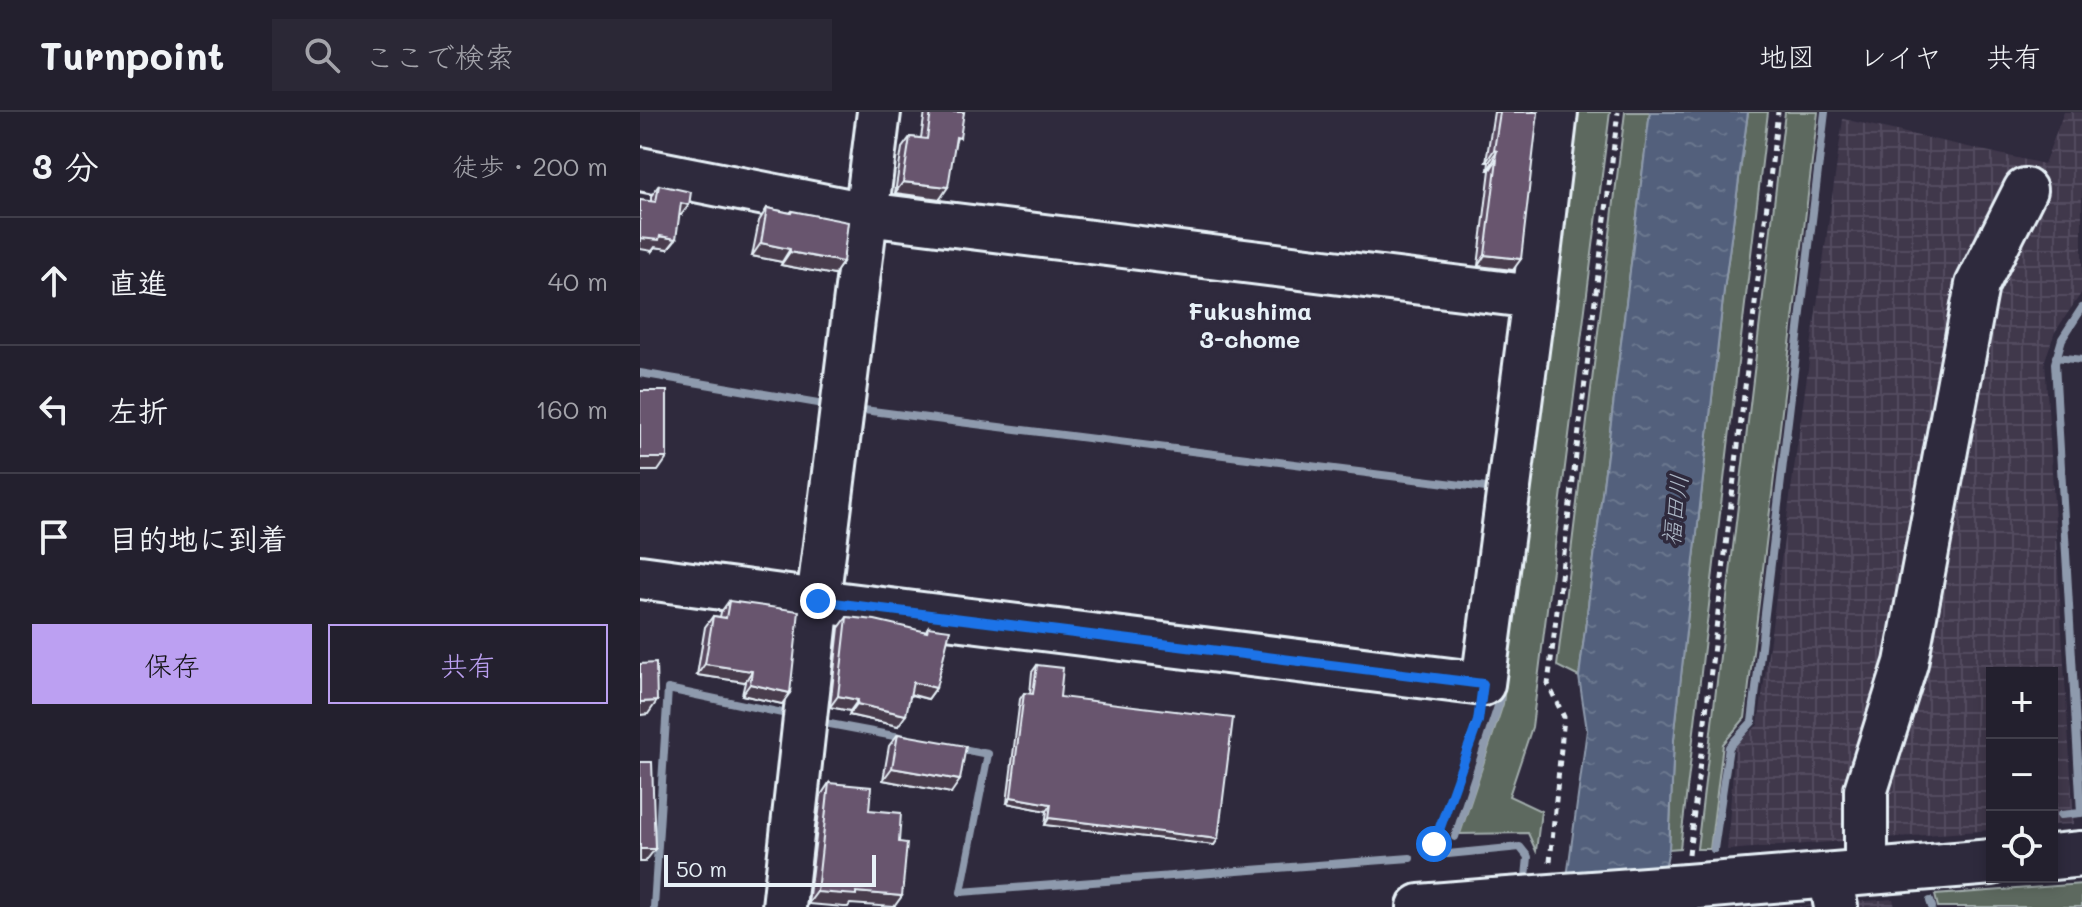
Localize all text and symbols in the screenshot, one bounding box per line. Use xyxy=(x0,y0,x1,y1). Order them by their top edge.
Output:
search box xyxy=(272,19,832,91)
text: Turnpoint xyxy=(40,30,224,80)
icon: search xyxy=(300,33,344,77)
text: ここで検索 xyxy=(364,36,514,76)
text: 地図 xyxy=(1759,38,1815,74)
text: レイヤ xyxy=(1859,38,1942,74)
text: 共有 xyxy=(1986,38,2042,74)
text: 3 分 xyxy=(32,143,99,188)
text: 徒歩 · 200 m xyxy=(452,149,608,183)
icon: ahead xyxy=(32,259,76,303)
text: 直進 xyxy=(108,262,168,302)
text: 40 m xyxy=(548,264,608,298)
district label: Fukushima 3-chome xyxy=(1188,295,1312,354)
icon: left xyxy=(32,387,76,431)
text: 左折 xyxy=(108,390,168,430)
text: 160 m xyxy=(536,392,608,426)
water label: 福田川 xyxy=(1654,472,1694,548)
icon: arrive xyxy=(32,515,76,559)
text: 目的地に到着 xyxy=(108,518,288,558)
route end xyxy=(800,583,836,619)
button: 保存 xyxy=(32,624,312,704)
button: 共有 xyxy=(328,624,608,704)
map controls xyxy=(1986,667,2058,883)
button: + xyxy=(1986,667,2058,739)
button: − xyxy=(1986,739,2058,811)
button: locate xyxy=(1986,811,2058,883)
route start xyxy=(1416,826,1452,862)
scale bar xyxy=(664,851,876,887)
text: 50 m xyxy=(676,854,727,883)

